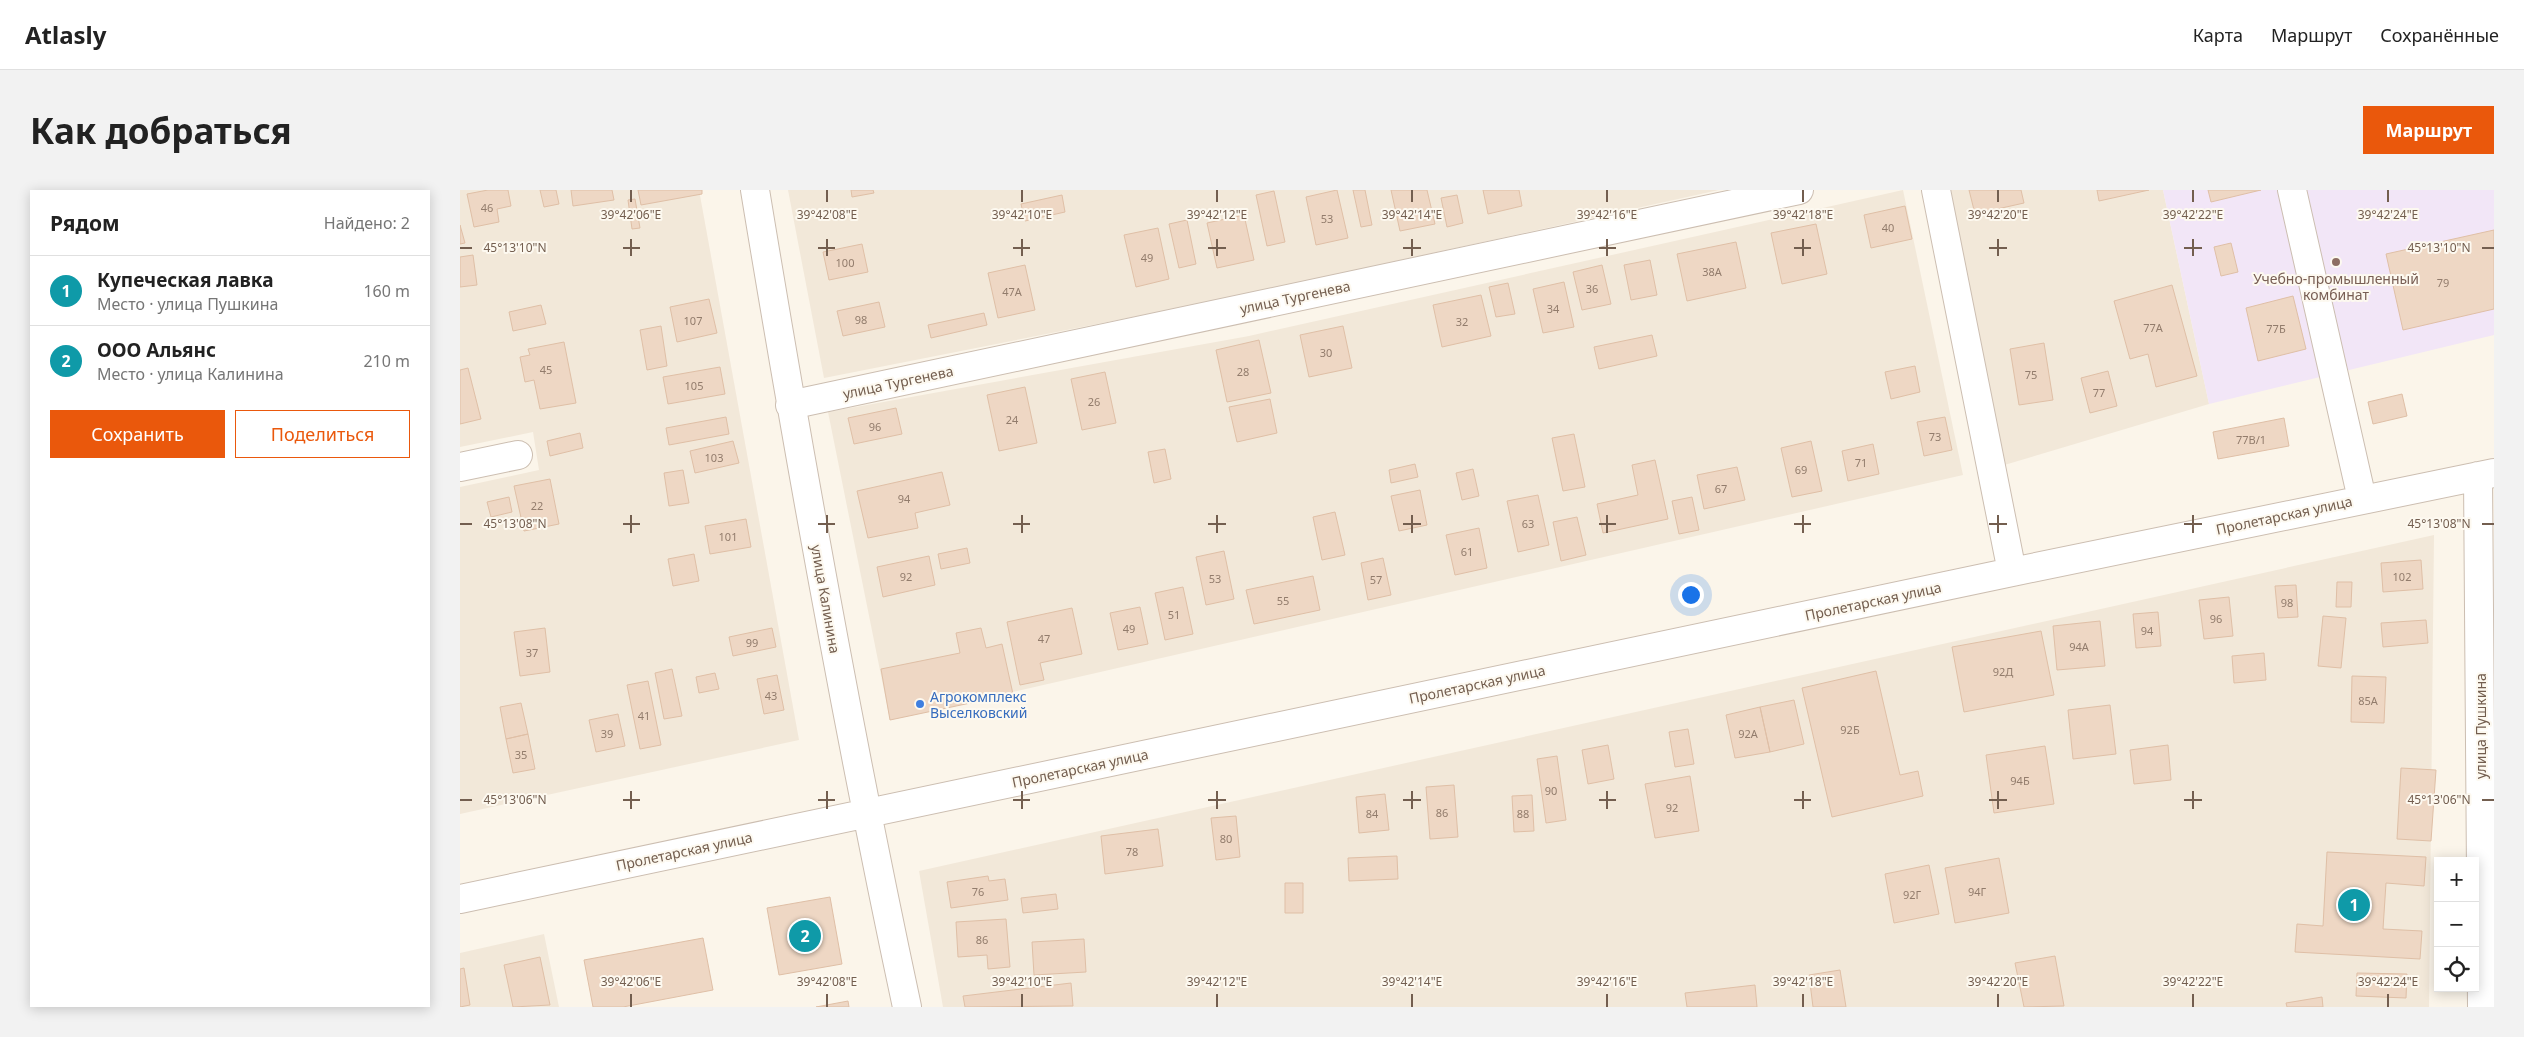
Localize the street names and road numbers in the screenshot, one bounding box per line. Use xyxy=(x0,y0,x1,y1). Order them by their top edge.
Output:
street label: улица Тургенева xyxy=(1238,276,1352,318)
street label: улица Тургенева xyxy=(841,361,955,403)
street label: Пролетарская улица xyxy=(2214,491,2354,539)
street label: улица Калинина xyxy=(807,543,845,655)
street label: Пролетарская улица xyxy=(1803,577,1943,625)
street label: Пролетарская улица xyxy=(1407,660,1547,708)
street label: улица Пушкина xyxy=(2471,673,2490,779)
street label: Пролетарская улица xyxy=(1010,744,1150,792)
street label: Пролетарская улица xyxy=(614,827,754,875)

